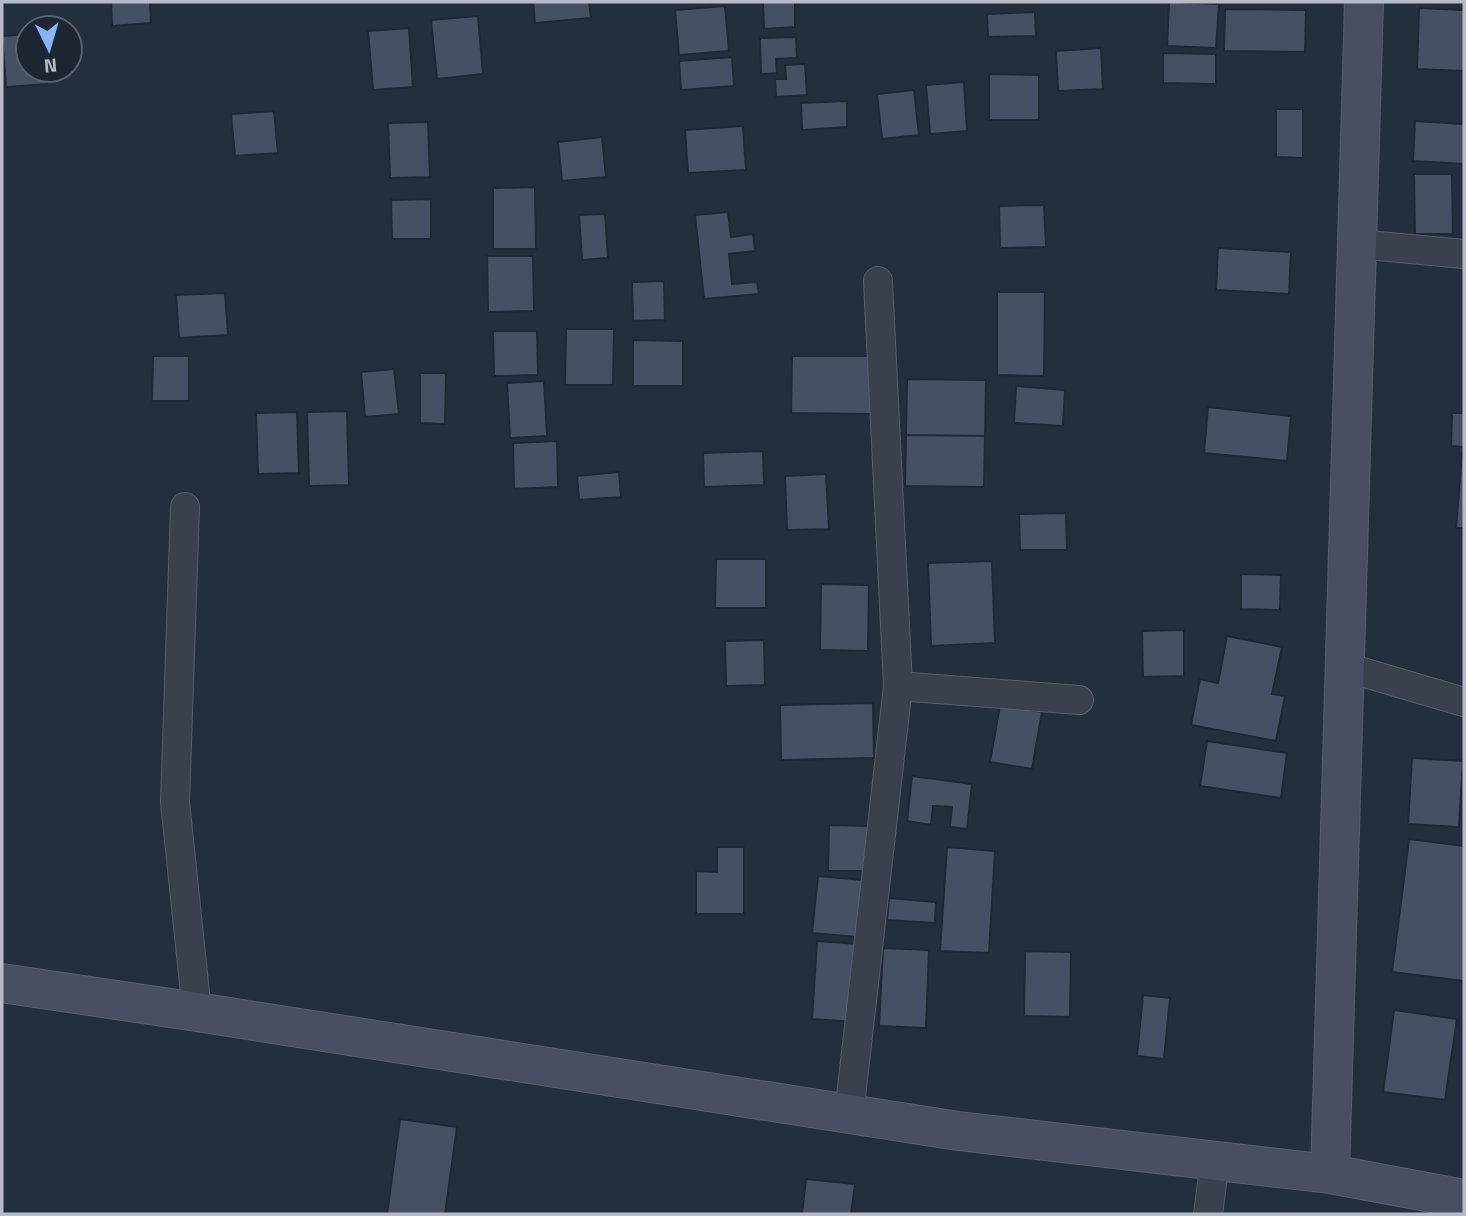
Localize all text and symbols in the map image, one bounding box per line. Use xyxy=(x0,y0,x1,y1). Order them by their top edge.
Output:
north arrow xyxy=(14,14,84,84)
text: N xyxy=(43,51,58,81)

